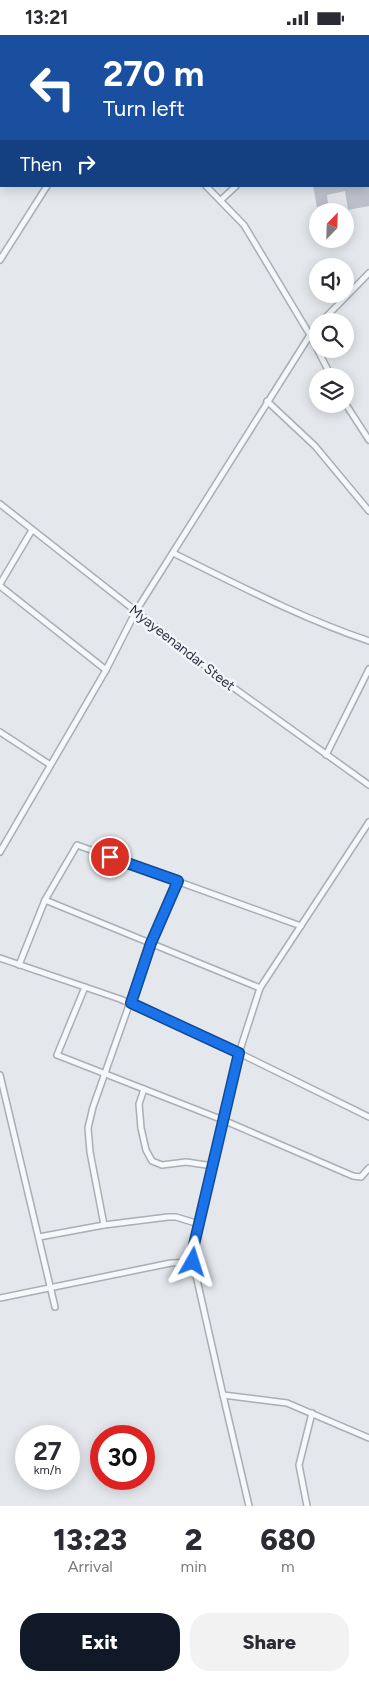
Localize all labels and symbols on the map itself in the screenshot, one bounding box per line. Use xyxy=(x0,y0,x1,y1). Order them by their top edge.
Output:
north arrow xyxy=(309,203,354,247)
street label: Myayeenandar Steet xyxy=(126,601,238,695)
pin xyxy=(89,836,131,878)
position arrow xyxy=(166,1235,218,1287)
speed limit sign: 30 xyxy=(90,1425,155,1490)

